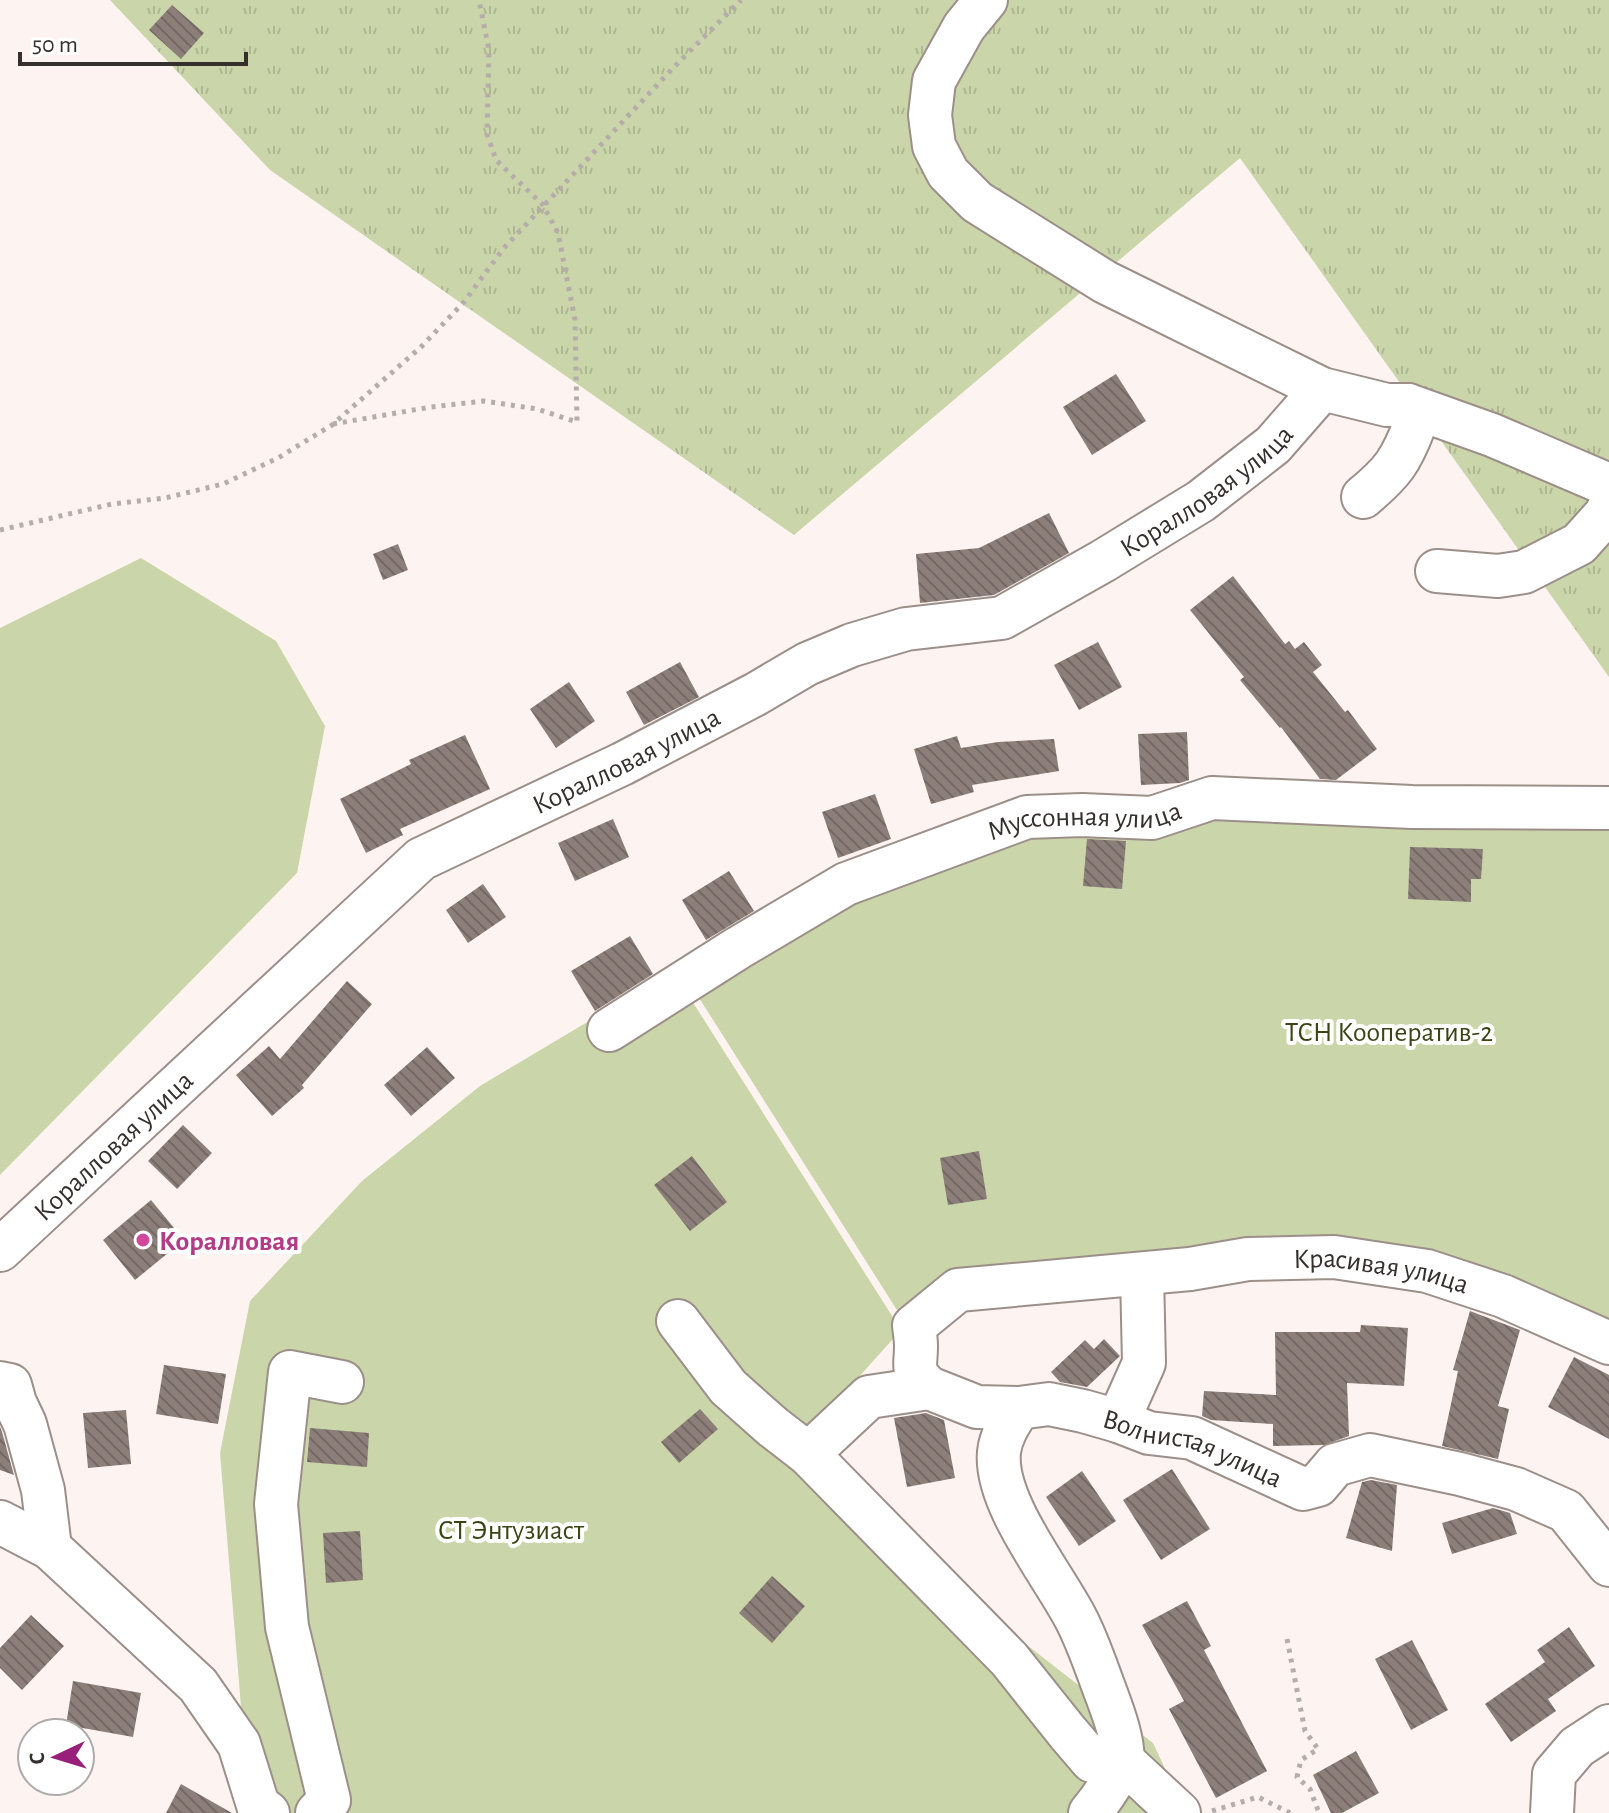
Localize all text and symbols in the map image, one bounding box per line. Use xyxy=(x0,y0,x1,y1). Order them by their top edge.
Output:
scale bar xyxy=(20,16,246,66)
text: 50 m xyxy=(32,33,78,57)
street label: Коралловая улица xyxy=(1116,421,1299,563)
street label: Коралловая улица xyxy=(529,703,725,820)
street label: Муссонная улица xyxy=(984,797,1185,846)
park label: ТСН Кооператив-2 xyxy=(1285,1019,1493,1047)
street label: Коралловая улица xyxy=(29,1066,199,1227)
place label: Коралловая xyxy=(159,1228,299,1256)
marker: Коралловая xyxy=(134,1231,152,1249)
street label: Красивая улица xyxy=(1293,1245,1472,1300)
street label: Волнистая улица xyxy=(1099,1405,1286,1494)
park label: СТ Энтузиаст xyxy=(438,1517,585,1545)
north arrow xyxy=(16,1717,96,1797)
text: С xyxy=(26,1751,48,1765)

